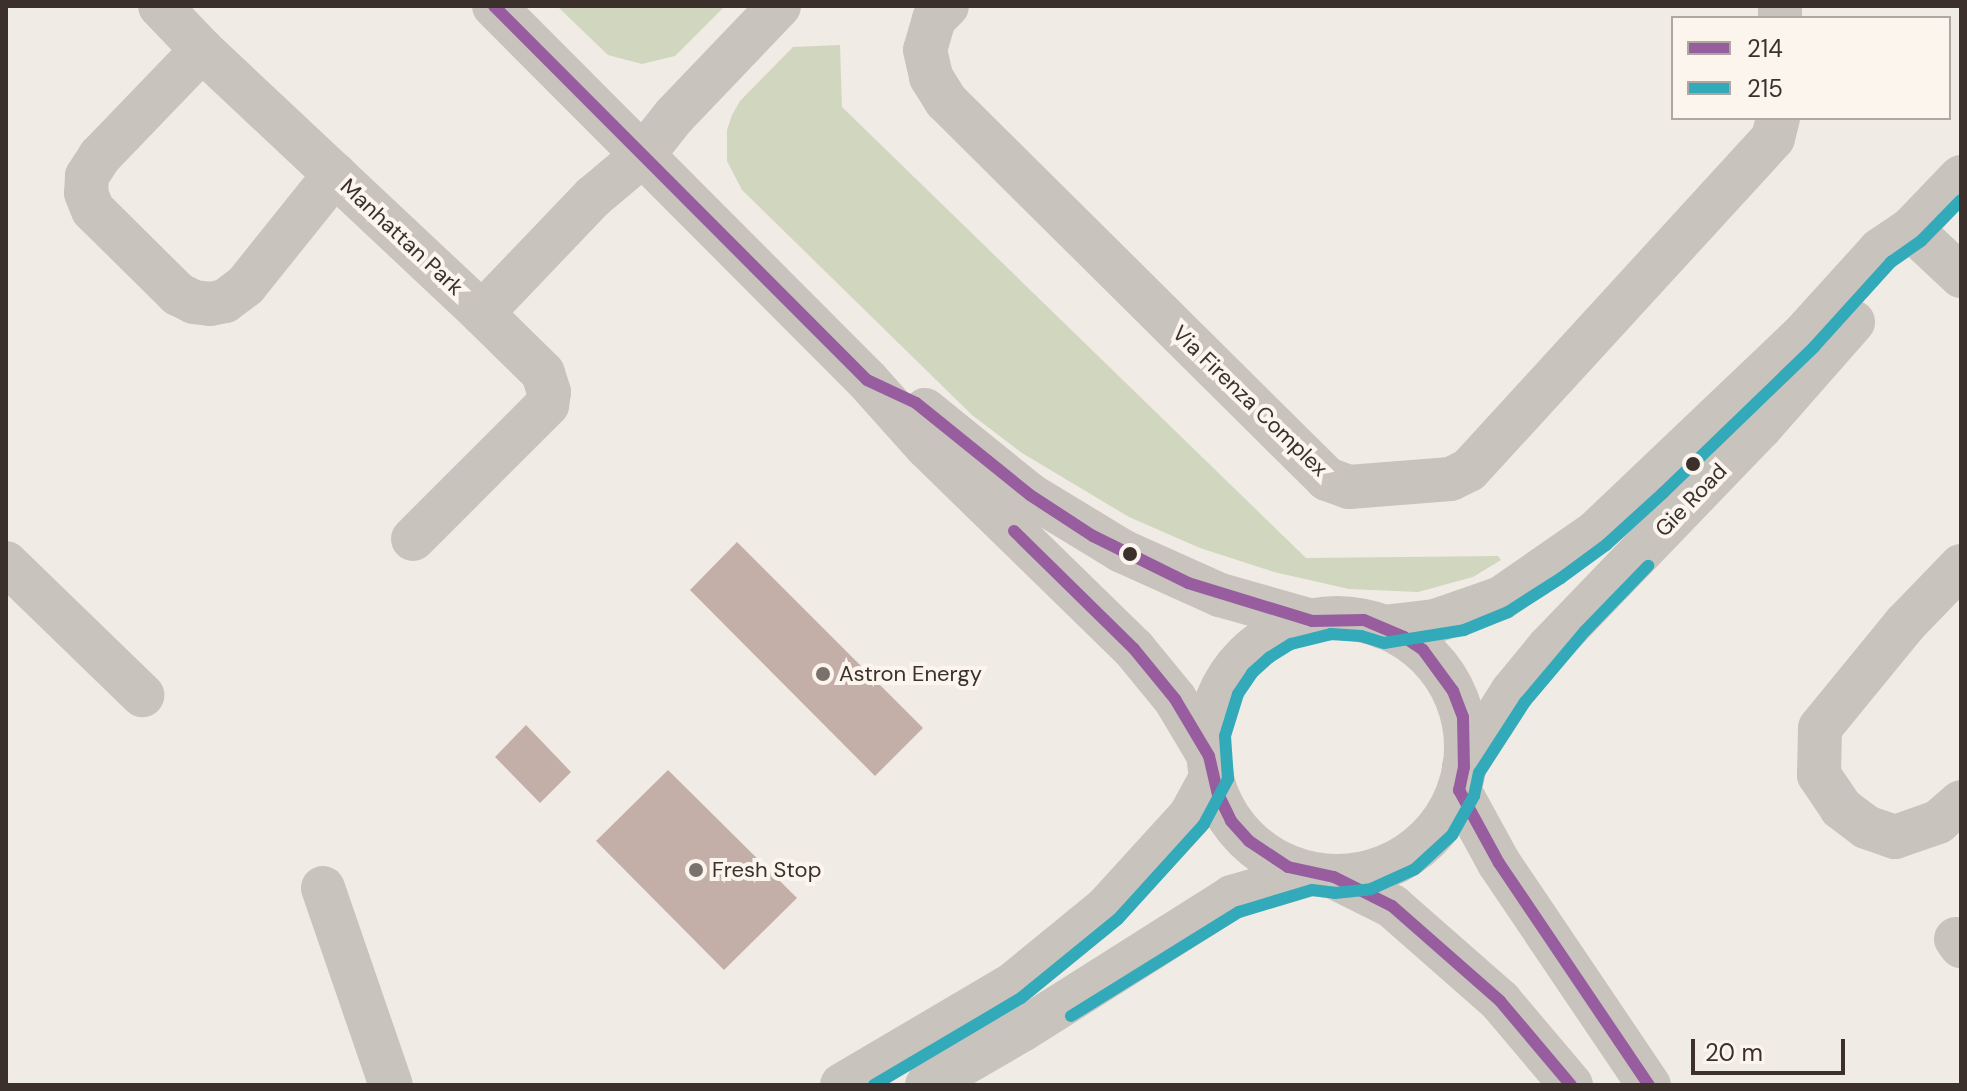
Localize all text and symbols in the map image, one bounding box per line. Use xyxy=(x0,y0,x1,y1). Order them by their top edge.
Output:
legend xyxy=(1671,16,1951,120)
text: 214 xyxy=(1747,33,1783,64)
text: 215 xyxy=(1747,73,1783,104)
street label: Manhattan Park xyxy=(335,173,469,301)
street label: Via Firenza Complex xyxy=(1167,320,1333,482)
unlabelled marker xyxy=(1685,456,1701,472)
street label: Gie Road xyxy=(1650,458,1732,542)
unlabelled marker xyxy=(1122,546,1138,562)
place label: Astron Energy xyxy=(839,661,982,687)
marker: Astron Energy xyxy=(814,665,832,683)
place label: Fresh Stop xyxy=(712,857,821,883)
marker: Fresh Stop xyxy=(687,861,705,879)
scale bar xyxy=(1695,1023,1849,1073)
text: 20 m xyxy=(1705,1037,1763,1068)

